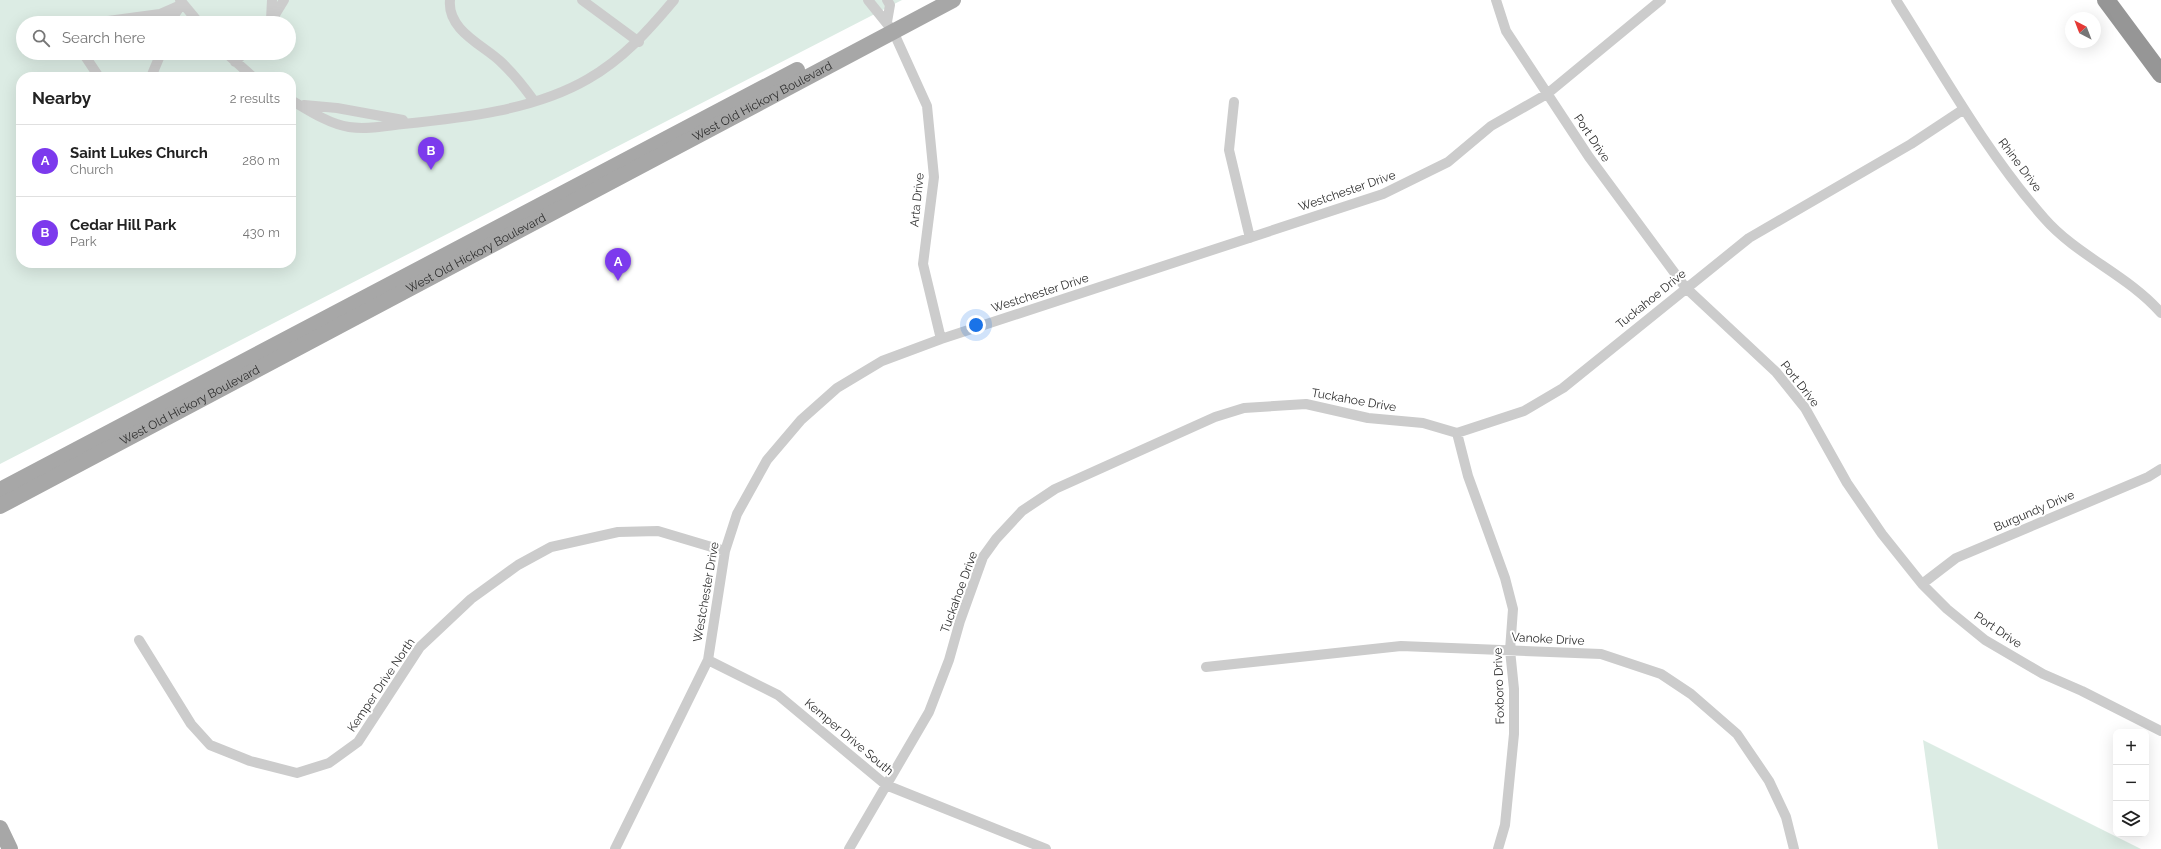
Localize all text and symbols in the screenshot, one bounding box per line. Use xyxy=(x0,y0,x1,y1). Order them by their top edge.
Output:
north arrow xyxy=(2065,12,2101,48)
search box xyxy=(16,16,296,60)
icon: search xyxy=(30,27,52,49)
text: Search here xyxy=(62,29,145,47)
street label: West Old Hickory Boulevard xyxy=(690,59,834,144)
text: Nearby xyxy=(32,88,91,108)
text: 2 results xyxy=(230,91,280,106)
street label: Port Drive xyxy=(1571,112,1613,164)
street label: Rhine Drive xyxy=(1995,136,2045,194)
pin: B xyxy=(418,137,444,170)
text: Saint Lukes Church xyxy=(70,144,208,162)
text: A xyxy=(41,153,49,168)
text: 280 m xyxy=(242,153,280,168)
text: Church xyxy=(70,162,113,177)
street label: Westchester Drive xyxy=(1297,168,1397,214)
street label: Arta Drive xyxy=(907,172,927,228)
street label: West Old Hickory Boulevard xyxy=(404,210,548,296)
text: Cedar Hill Park xyxy=(70,216,176,234)
text: B xyxy=(41,225,49,240)
text: 430 m xyxy=(243,225,280,240)
text: Park xyxy=(70,234,97,249)
pin: A xyxy=(605,248,631,281)
street label: Tuckahoe Drive xyxy=(1613,267,1689,331)
street label: Westchester Drive xyxy=(990,271,1090,315)
your location xyxy=(966,315,986,335)
street label: Port Drive xyxy=(1778,358,1822,410)
street label: West Old Hickory Boulevard xyxy=(118,362,262,448)
street label: Tuckahoe Drive xyxy=(1311,386,1397,414)
street label: Burgundy Drive xyxy=(1992,488,2076,534)
street label: Westchester Drive xyxy=(690,541,722,643)
street label: Tuckahoe Drive xyxy=(938,549,980,635)
street label: Port Drive xyxy=(1972,609,2024,651)
street label: Vanoke Drive xyxy=(1511,630,1585,648)
street label: Kemper Drive North xyxy=(344,635,418,735)
street label: Foxboro Drive xyxy=(1491,647,1507,725)
street label: Kemper Drive South xyxy=(802,696,896,778)
map controls xyxy=(2113,729,2149,837)
button: + xyxy=(2113,729,2149,765)
button: − xyxy=(2113,765,2149,801)
button: layers xyxy=(2113,801,2149,837)

